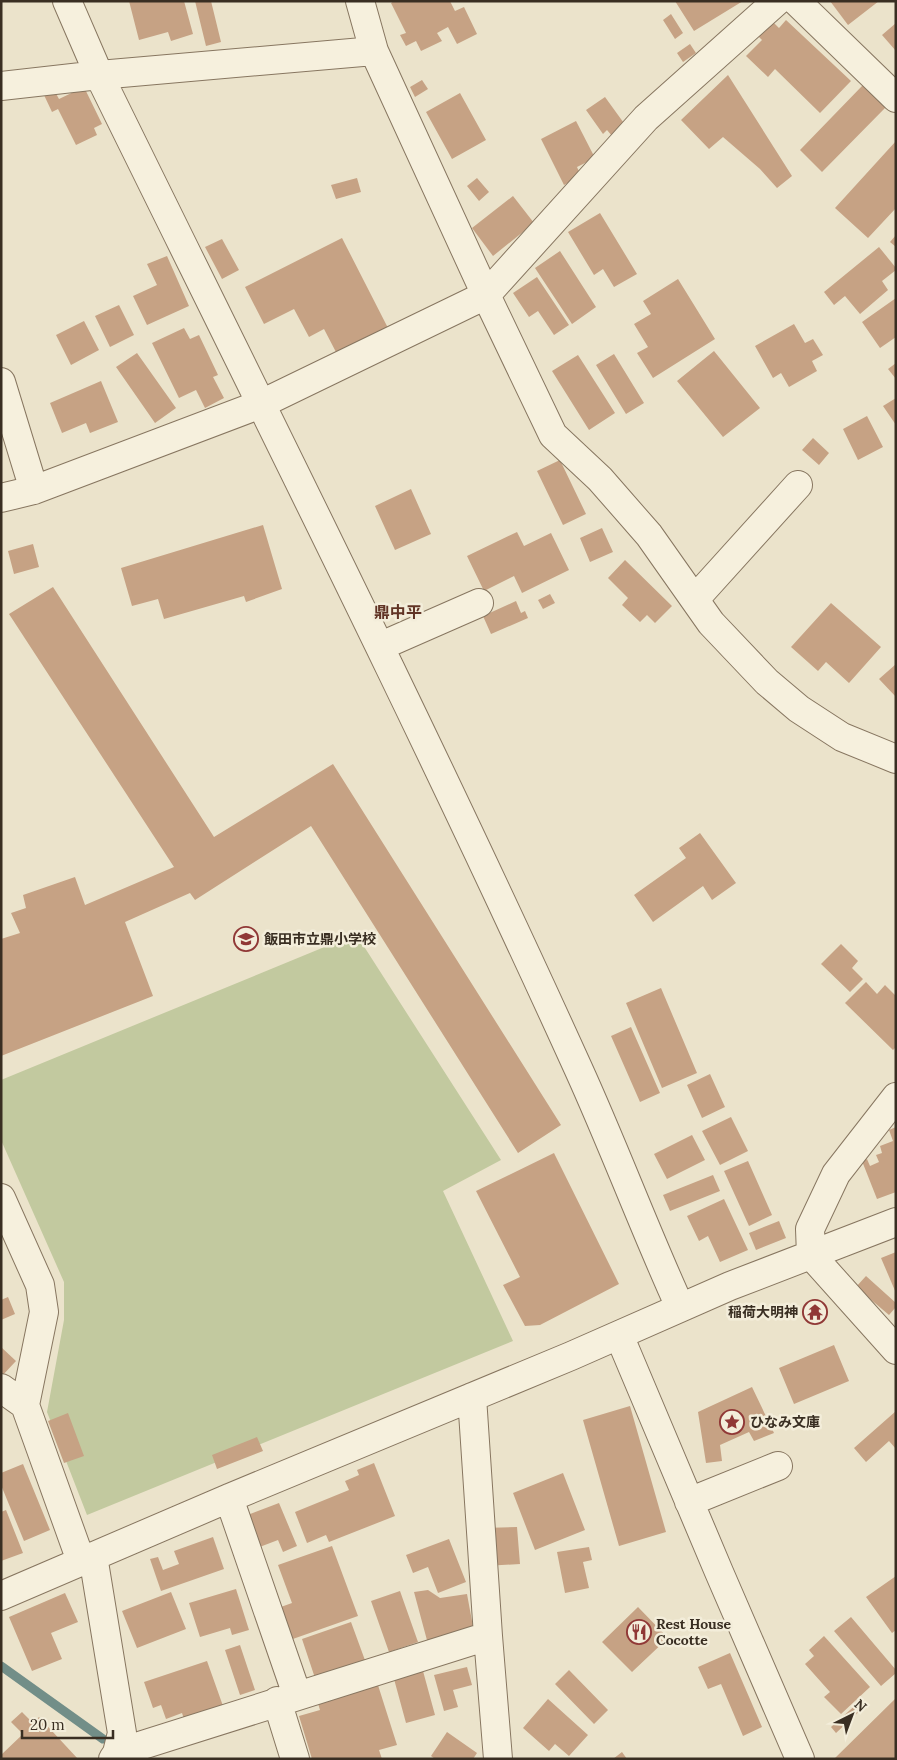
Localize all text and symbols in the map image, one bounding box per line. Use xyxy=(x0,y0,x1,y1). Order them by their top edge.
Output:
district label: 鼎中平 xyxy=(374,602,422,622)
school or university icon: 飯田市立鼎小学校 xyxy=(233,926,259,952)
place label: 飯田市立鼎小学校 xyxy=(264,930,376,948)
temple icon: 稲荷大明神 xyxy=(802,1299,828,1325)
place label: 稲荷大明神 xyxy=(728,1303,798,1321)
place icon: ひなみ文庫 xyxy=(719,1409,745,1435)
place label: ひなみ文庫 xyxy=(750,1413,820,1431)
place label: Rest House Cocotte xyxy=(656,1615,731,1649)
restaurant icon: Rest House Cocotte xyxy=(626,1619,652,1645)
north arrow xyxy=(827,1690,877,1740)
text: N xyxy=(851,1695,871,1716)
scale bar xyxy=(22,1708,114,1740)
text: 20 m xyxy=(30,1715,65,1734)

